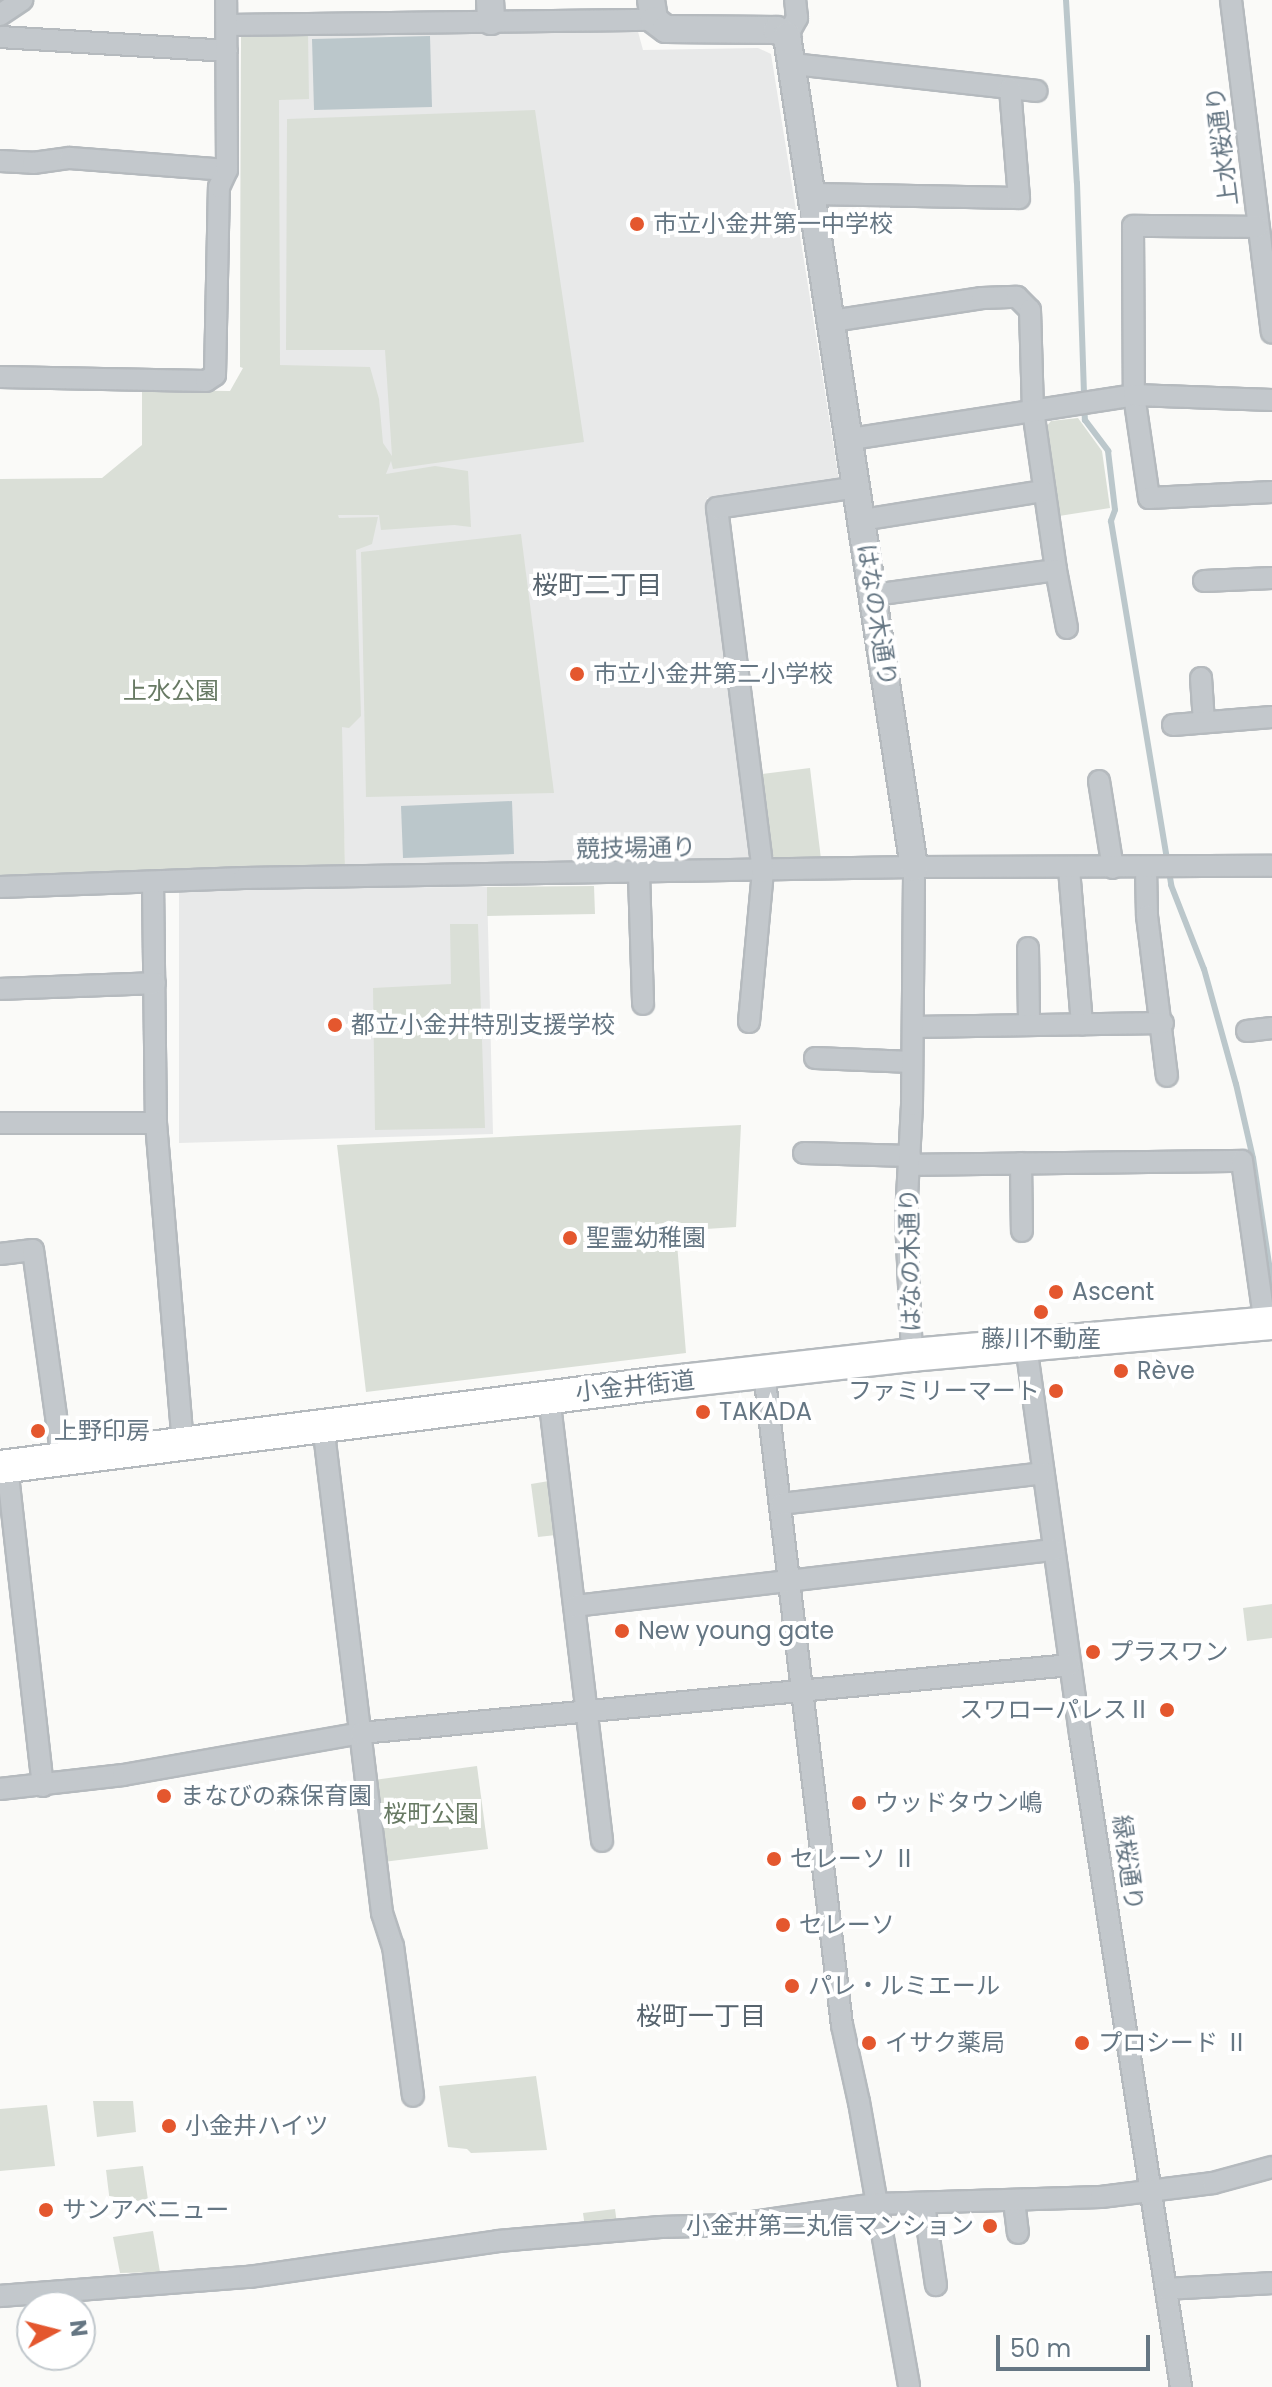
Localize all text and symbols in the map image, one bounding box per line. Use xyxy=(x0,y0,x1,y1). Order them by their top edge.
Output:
street label: 上水桜通り xyxy=(1200,85,1244,207)
place label: 市立小金井第一中学校 xyxy=(653,210,893,238)
marker: 市立小金井第一中学校 xyxy=(628,215,646,233)
street label: はなの木通り xyxy=(852,542,902,688)
district label: 桜町二丁目 xyxy=(532,570,662,602)
place label: 市立小金井第二小学校 xyxy=(593,660,833,688)
marker: 市立小金井第二小学校 xyxy=(568,665,586,683)
park label: 上水公園 xyxy=(123,677,219,705)
street label: 競技場通り xyxy=(576,833,696,863)
place label: 都立小金井特別支援学校 xyxy=(351,1011,615,1039)
marker: 都立小金井特別支援学校 xyxy=(326,1016,344,1034)
street label: はなの木通り xyxy=(894,1188,926,1332)
place label: 聖霊幼稚園 xyxy=(586,1224,706,1252)
marker: 聖霊幼稚園 xyxy=(561,1229,579,1247)
place label: Ascent xyxy=(1072,1278,1154,1306)
marker: Ascent xyxy=(1047,1283,1065,1301)
marker: 藤川不動産 xyxy=(1032,1303,1050,1321)
place label: 藤川不動産 xyxy=(981,1325,1101,1353)
place label: Rève xyxy=(1137,1357,1195,1385)
marker: Rève xyxy=(1112,1362,1130,1380)
street label: 小金井街道 xyxy=(574,1365,696,1407)
place label: ファミリーマート xyxy=(848,1377,1040,1405)
marker: ファミリーマート xyxy=(1047,1382,1065,1400)
place label: TAKADA xyxy=(719,1398,812,1426)
marker: TAKADA xyxy=(694,1403,712,1421)
place label: 上野印房 xyxy=(54,1417,150,1445)
marker: 上野印房 xyxy=(29,1422,47,1440)
place label: New young gate xyxy=(638,1617,834,1645)
marker: New young gate xyxy=(613,1622,631,1640)
place label: プラスワン xyxy=(1109,1638,1229,1666)
marker: プラスワン xyxy=(1084,1643,1102,1661)
place label: スワローパレスⅡ xyxy=(959,1696,1151,1724)
marker: スワローパレスⅡ xyxy=(1158,1701,1176,1719)
place label: まなびの森保育園 xyxy=(180,1782,372,1810)
marker: まなびの森保育園 xyxy=(155,1787,173,1805)
place label: ウッドタウン嶋 xyxy=(875,1789,1043,1817)
marker: ウッドタウン嶋 xyxy=(850,1794,868,1812)
park label: 桜町公園 xyxy=(383,1800,479,1828)
street label: 緑桜通り xyxy=(1107,1813,1149,1913)
place label: セレーソ Ⅱ xyxy=(790,1845,916,1873)
marker: セレーソ Ⅱ xyxy=(765,1850,783,1868)
place label: セレーソ xyxy=(799,1911,895,1939)
marker: セレーソ xyxy=(774,1916,792,1934)
place label: パレ・ルミエール xyxy=(808,1972,1000,2000)
marker: パレ・ルミエール xyxy=(783,1977,801,1995)
district label: 桜町一丁目 xyxy=(636,2001,766,2033)
place label: イサク薬局 xyxy=(885,2029,1005,2057)
place label: プロシード Ⅱ xyxy=(1098,2029,1248,2057)
marker: イサク薬局 xyxy=(860,2034,878,2052)
marker: プロシード Ⅱ xyxy=(1073,2034,1091,2052)
place label: 小金井ハイツ xyxy=(185,2112,329,2140)
marker: 小金井ハイツ xyxy=(160,2117,178,2135)
place label: サンアベニュー xyxy=(62,2196,230,2224)
marker: サンアベニュー xyxy=(37,2201,55,2219)
place label: 小金井第二丸信マンション xyxy=(686,2212,974,2240)
marker: 小金井第二丸信マンション xyxy=(981,2217,999,2235)
north arrow xyxy=(16,2291,96,2371)
text: N xyxy=(62,2318,95,2338)
scale bar xyxy=(1000,2319,1154,2369)
text: 50 m xyxy=(1010,2332,1071,2365)

